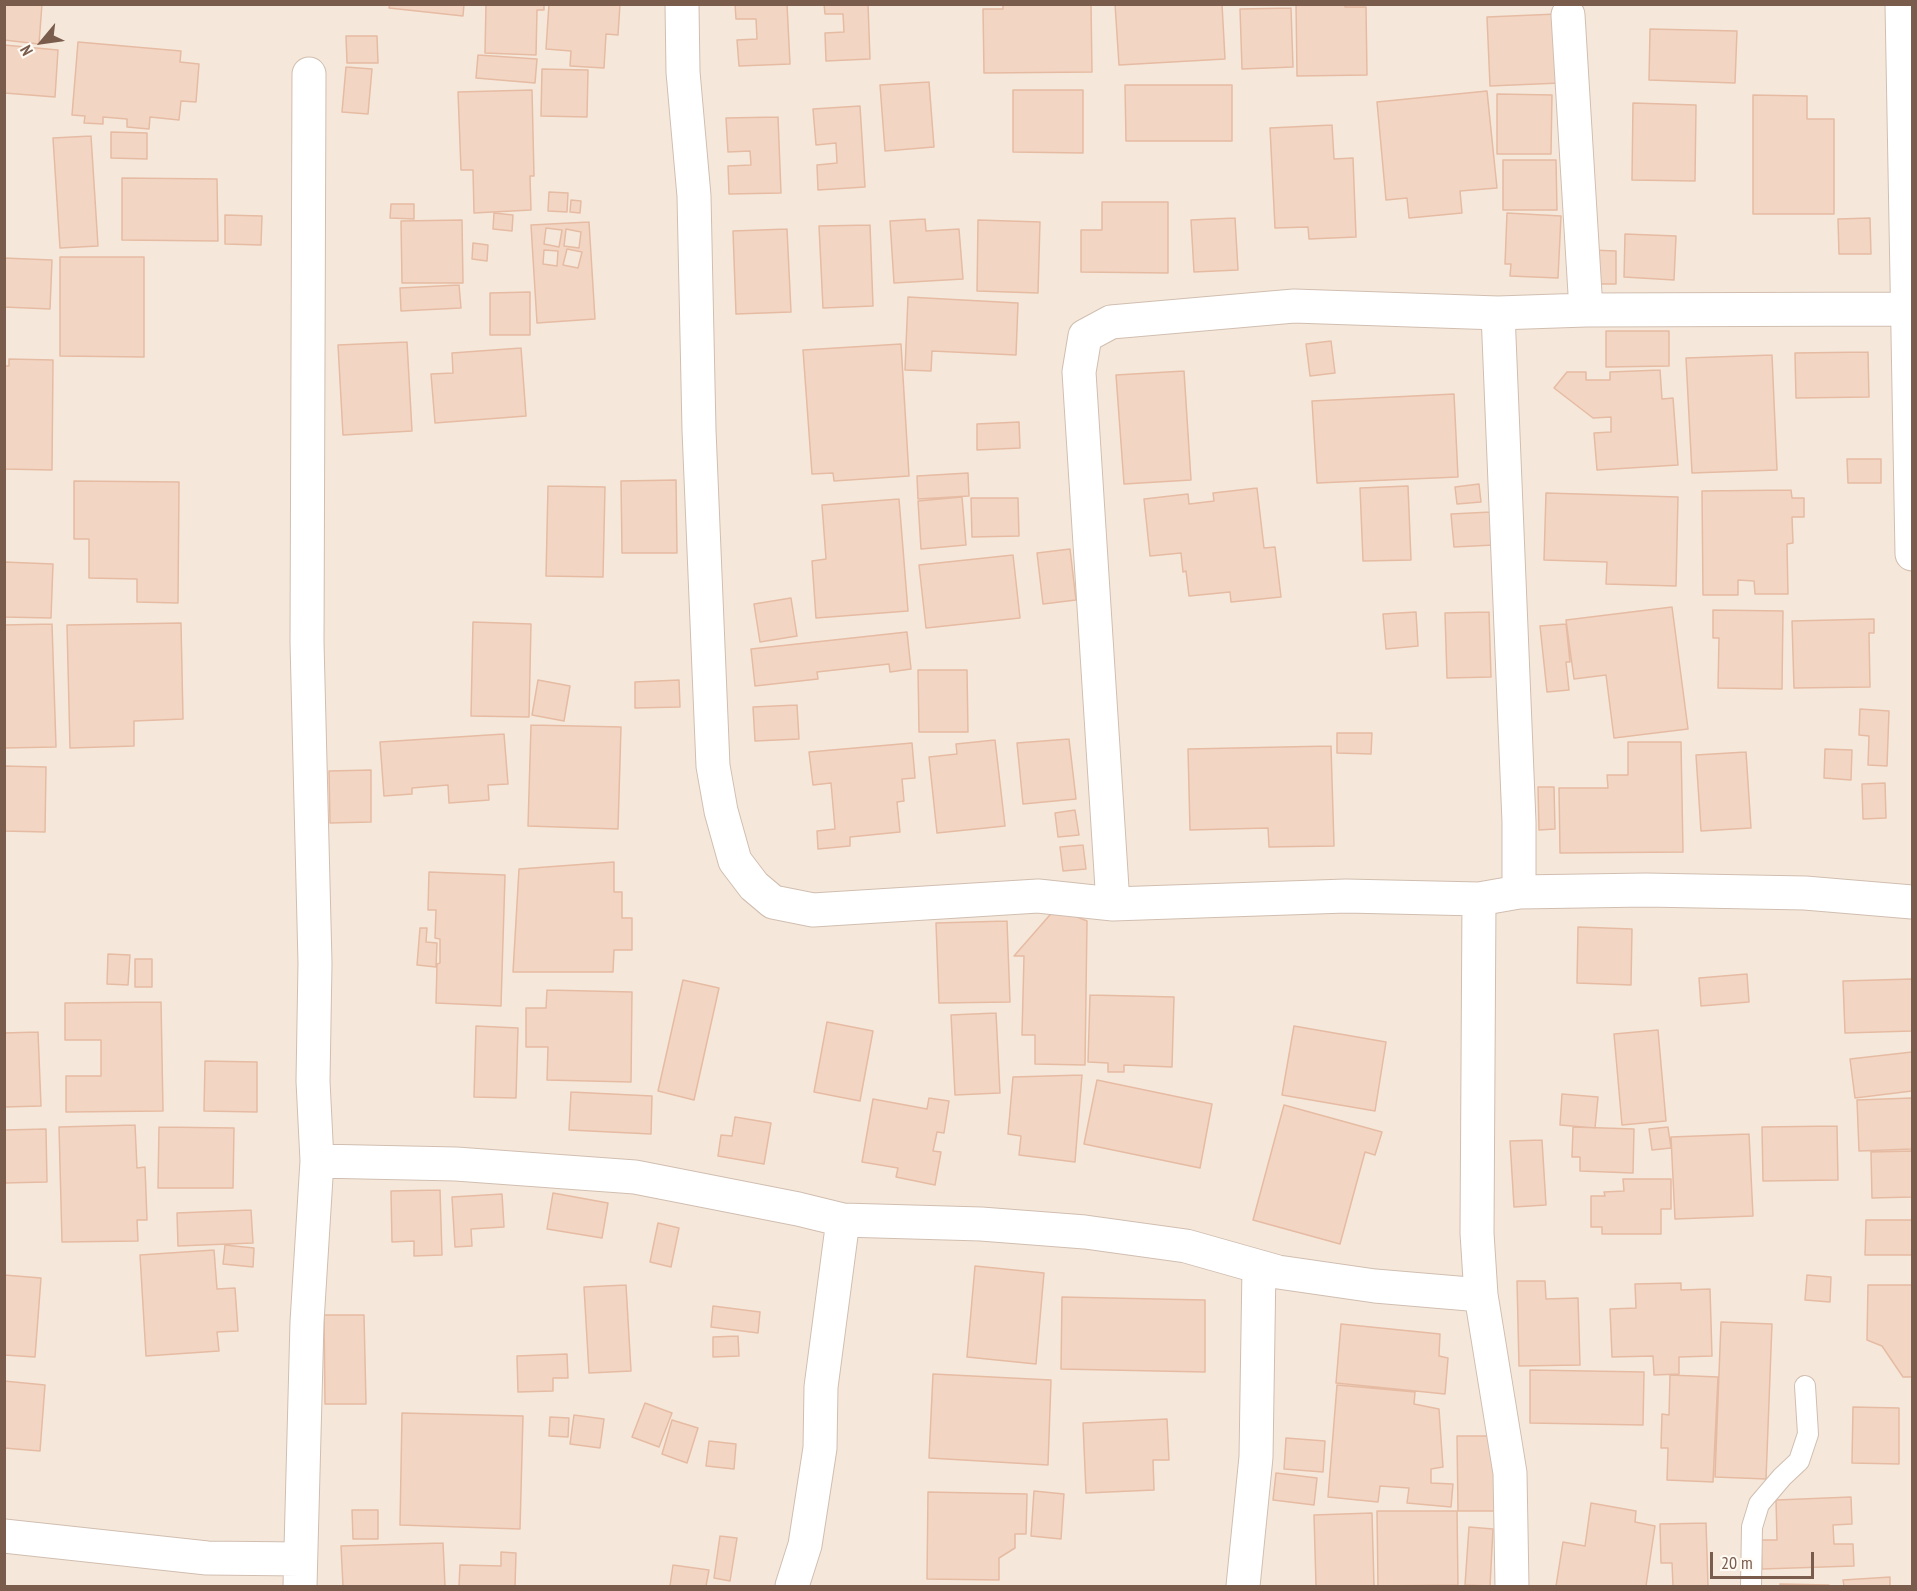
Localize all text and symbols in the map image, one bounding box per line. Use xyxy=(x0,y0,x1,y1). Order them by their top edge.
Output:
north arrow xyxy=(12,12,72,72)
text: N xyxy=(15,42,37,59)
scale bar xyxy=(1713,1540,1816,1578)
text: 20 m xyxy=(1721,1551,1753,1574)

